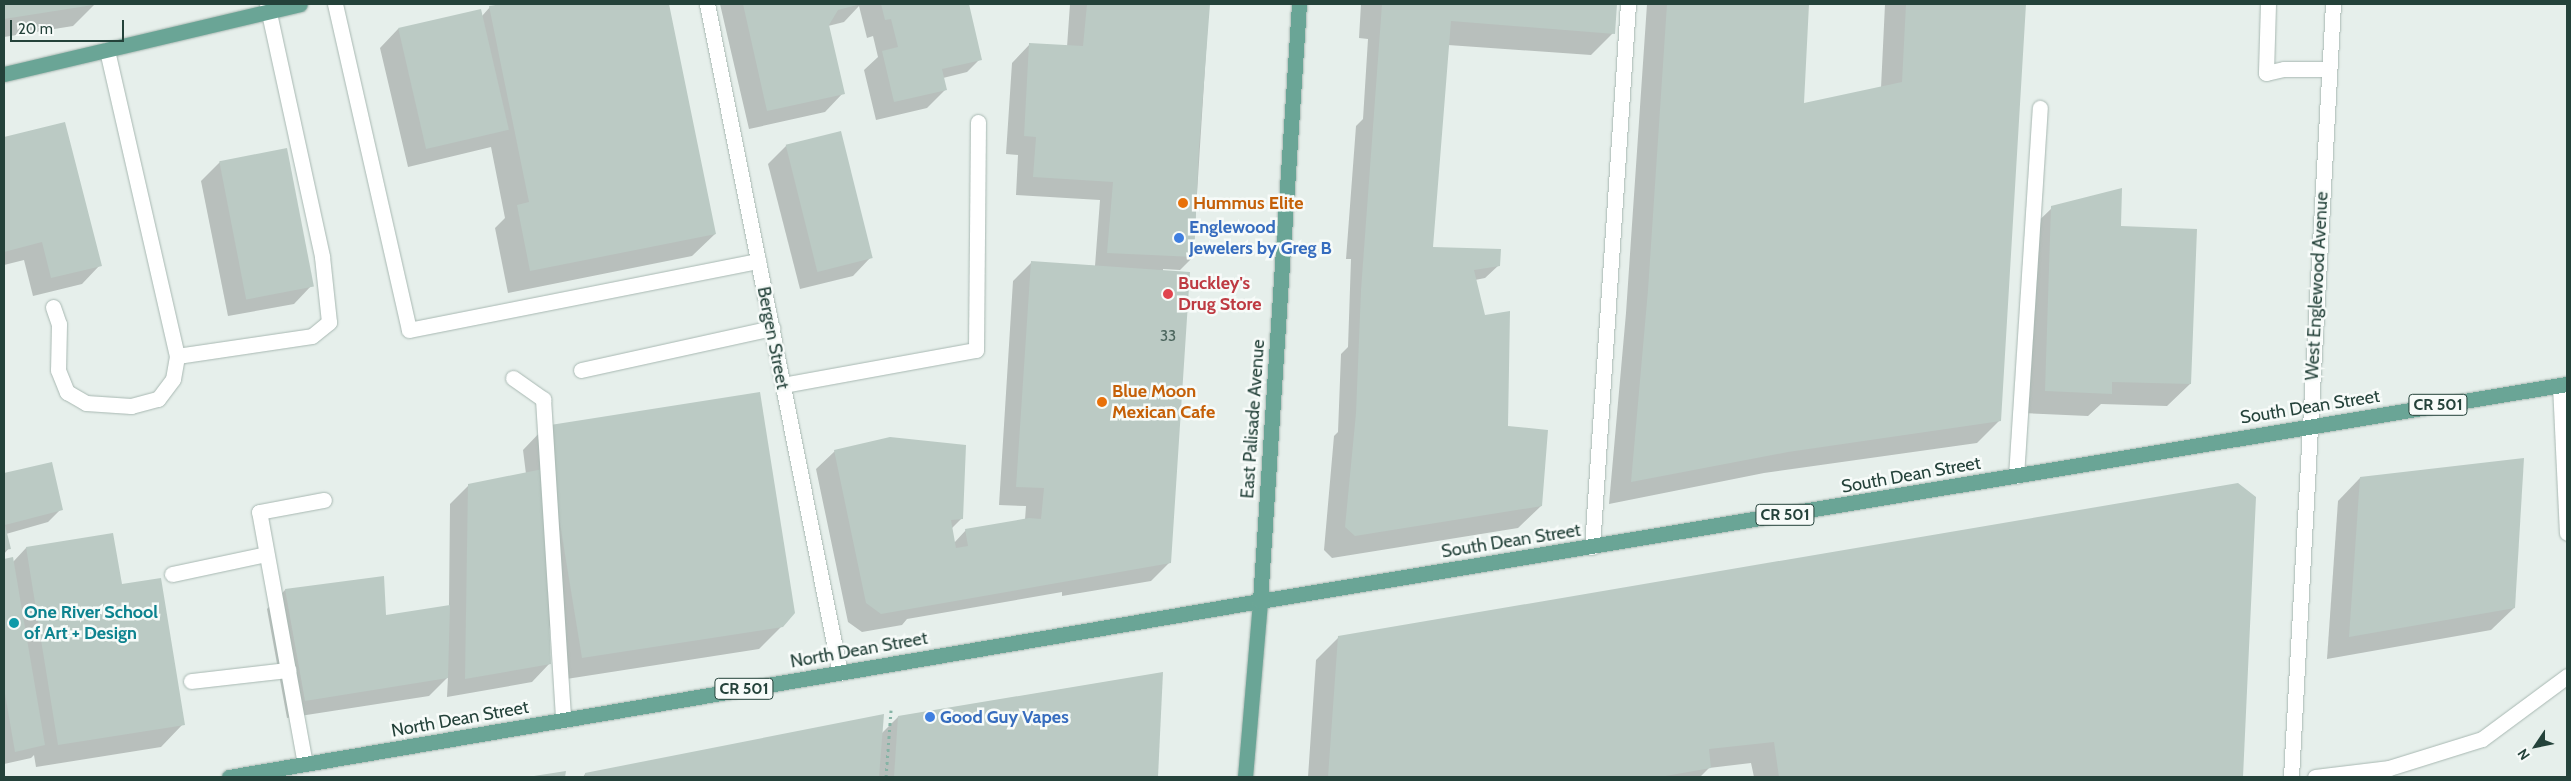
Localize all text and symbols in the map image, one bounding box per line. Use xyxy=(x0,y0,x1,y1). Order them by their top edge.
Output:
scale bar xyxy=(12,10,126,42)
text: 20 m xyxy=(18,20,53,38)
street label: West Englewood Avenue xyxy=(2301,191,2333,381)
place label: Hummus Elite xyxy=(1193,192,1303,214)
marker: Hummus Elite xyxy=(1177,197,1189,209)
place label: Englewood Jewelers by Greg B xyxy=(1189,217,1332,260)
marker: Englewood Jewelers by Greg B xyxy=(1173,232,1185,244)
place label: Buckley's Drug Store xyxy=(1178,273,1261,316)
street label: Bergen Street xyxy=(752,285,794,391)
marker: Buckley's Drug Store xyxy=(1162,288,1174,300)
house number: 33 xyxy=(1160,328,1176,346)
street label: East Palisade Avenue xyxy=(1237,339,1269,499)
place label: Blue Moon Mexican Cafe xyxy=(1112,381,1215,424)
street label: South Dean Street xyxy=(2239,385,2381,429)
road number: CR 501 xyxy=(2408,392,2468,418)
marker: Blue Moon Mexican Cafe xyxy=(1096,396,1108,408)
street label: South Dean Street xyxy=(1840,452,1982,498)
road number: CR 501 xyxy=(1755,502,1815,528)
street label: South Dean Street xyxy=(1440,519,1582,563)
place label: One River School of Art + Design xyxy=(24,602,158,644)
marker: One River School of Art + Design xyxy=(8,617,20,629)
street label: North Dean Street xyxy=(789,627,929,673)
road number: CR 501 xyxy=(714,676,774,702)
street label: North Dean Street xyxy=(390,696,530,742)
place label: Good Guy Vapes xyxy=(940,706,1069,728)
marker: Good Guy Vapes xyxy=(924,711,936,723)
north arrow xyxy=(2511,721,2561,771)
text: N xyxy=(2513,745,2534,764)

